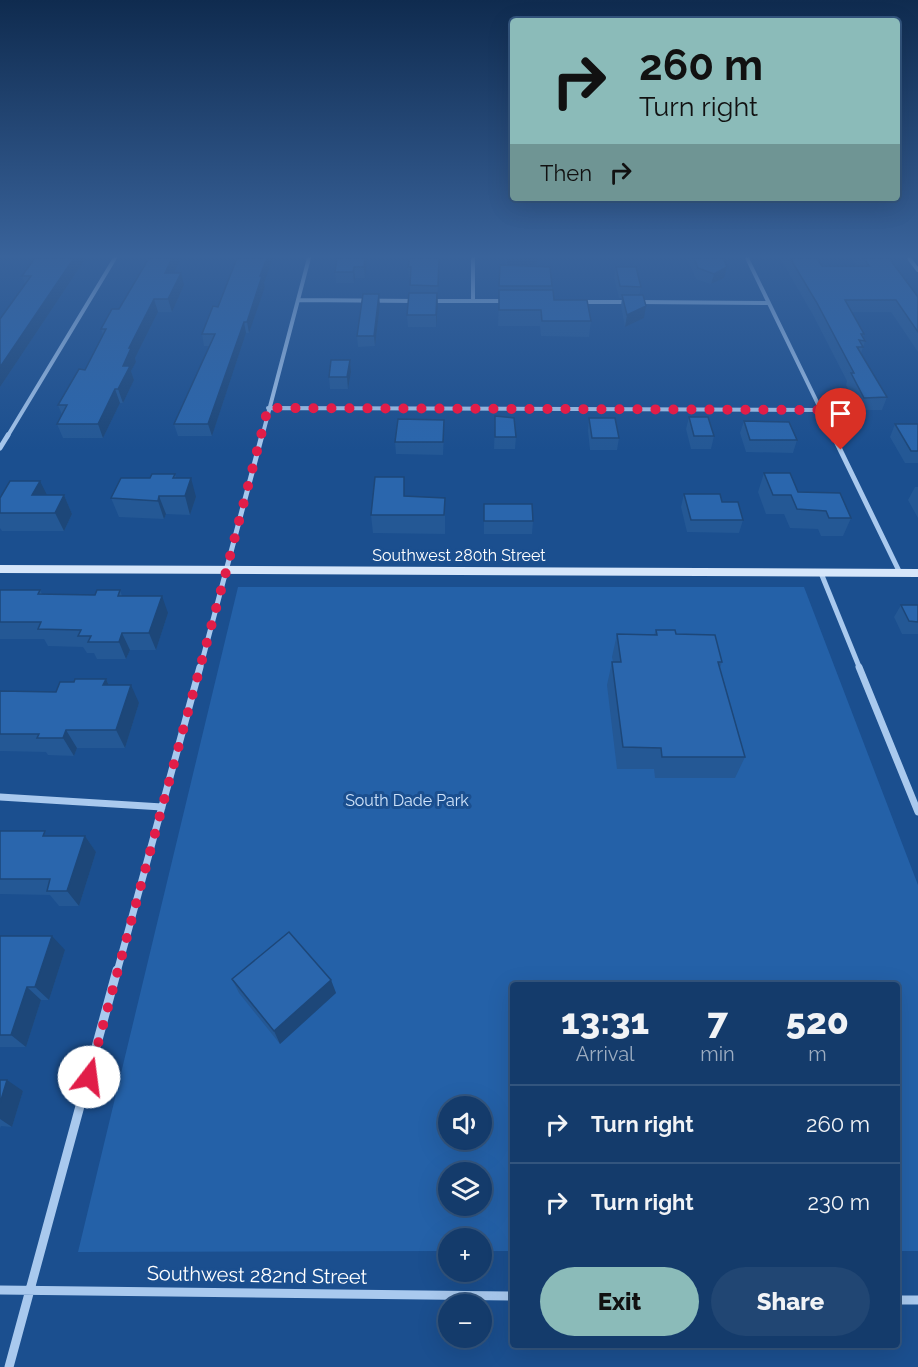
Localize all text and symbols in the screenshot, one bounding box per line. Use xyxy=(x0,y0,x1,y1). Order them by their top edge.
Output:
text: 260 m xyxy=(639,41,763,90)
icon: right xyxy=(540,42,618,120)
text: Turn right xyxy=(639,91,758,122)
icon: right xyxy=(604,156,637,189)
text: Then xyxy=(540,160,592,186)
pin xyxy=(815,388,866,450)
icon: arrive xyxy=(824,397,857,430)
street label: Southwest 280th Street xyxy=(372,546,546,565)
park label: South Dade Park xyxy=(345,791,469,810)
text: 13:31 xyxy=(561,1000,649,1042)
text: 7 xyxy=(707,1000,728,1042)
text: 520 xyxy=(786,1000,849,1042)
text: Arrival xyxy=(576,1042,635,1066)
text: min xyxy=(700,1042,735,1066)
text: m xyxy=(808,1042,827,1066)
position arrow xyxy=(57,1045,121,1109)
map controls xyxy=(438,1096,492,1348)
button: sound xyxy=(438,1096,492,1150)
icon: right xyxy=(540,1108,573,1141)
text: Turn right xyxy=(591,1111,694,1137)
text: 260 m xyxy=(806,1111,870,1137)
button: layers xyxy=(438,1162,492,1216)
icon: right xyxy=(540,1186,573,1219)
text: Turn right xyxy=(591,1189,694,1215)
text: 230 m xyxy=(807,1189,870,1215)
button: + xyxy=(438,1228,492,1282)
street label: Southwest 282nd Street xyxy=(147,1261,368,1289)
button: Exit xyxy=(540,1267,699,1336)
button: Share xyxy=(711,1267,870,1336)
button: − xyxy=(438,1294,492,1348)

